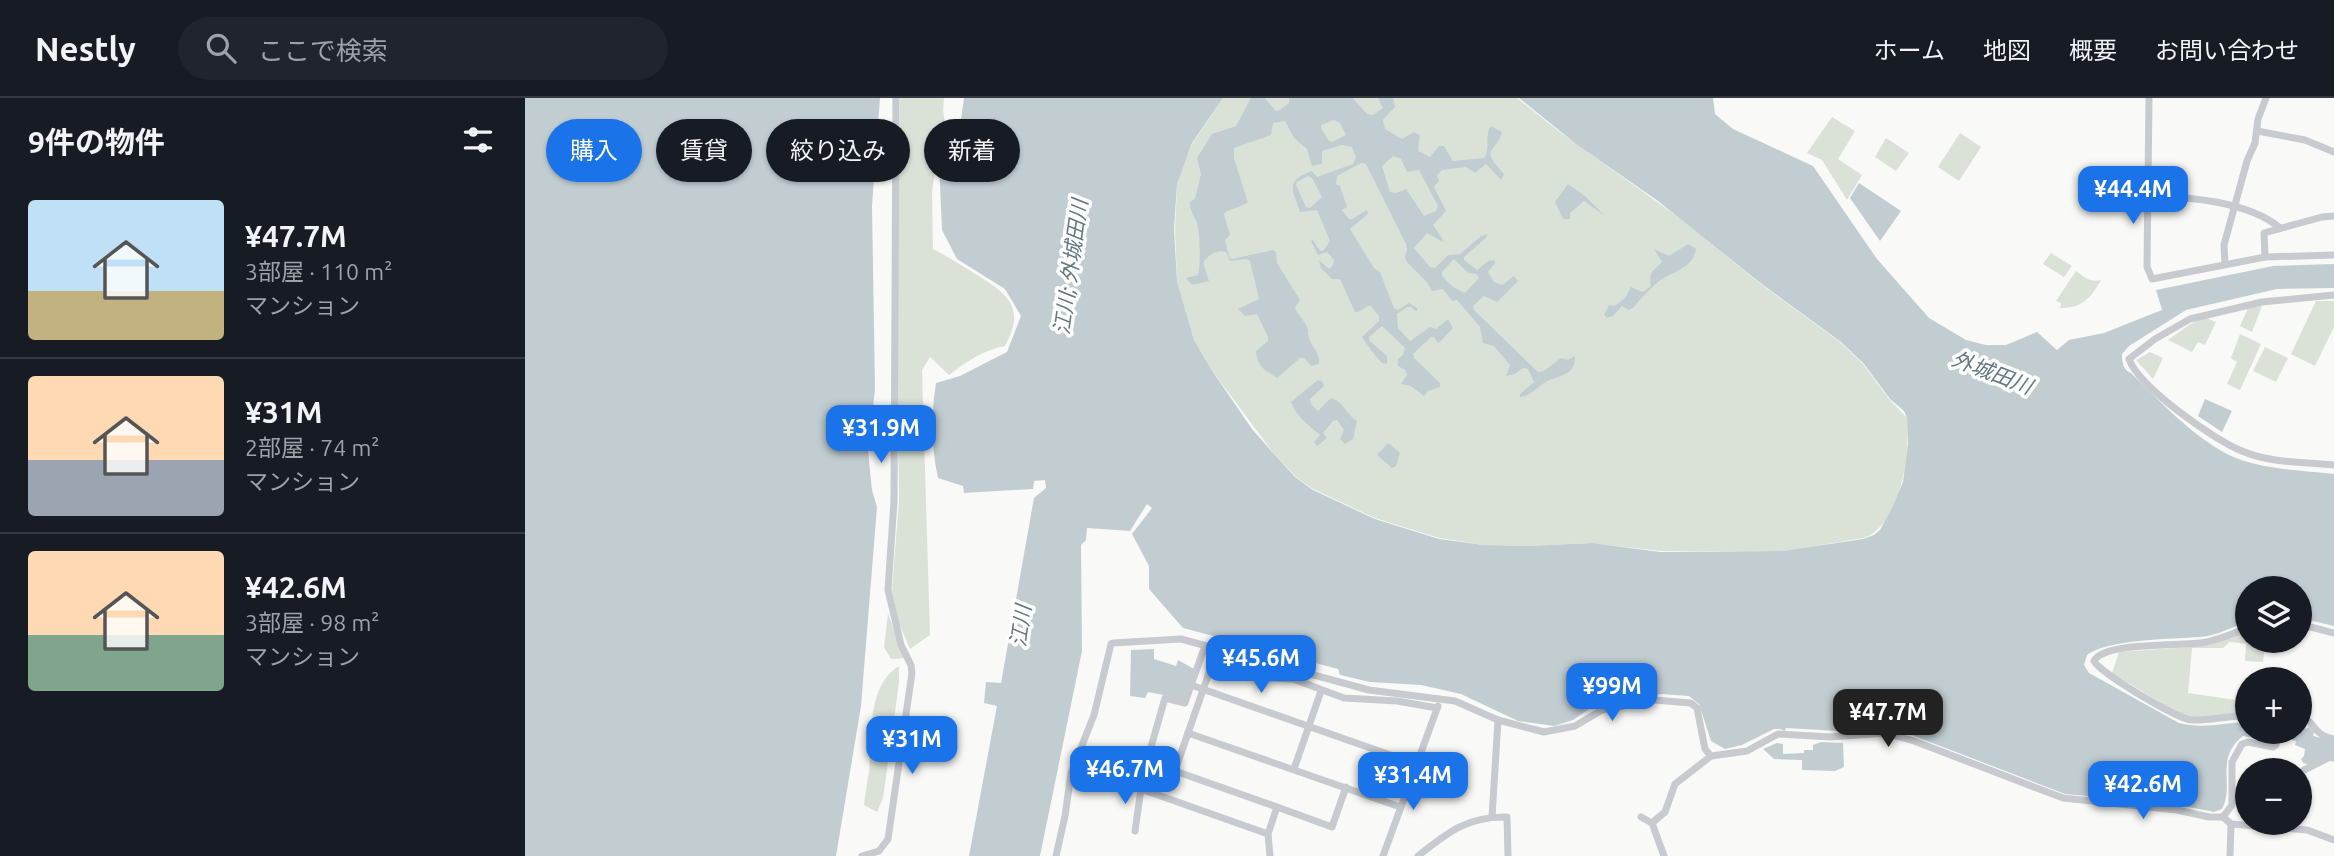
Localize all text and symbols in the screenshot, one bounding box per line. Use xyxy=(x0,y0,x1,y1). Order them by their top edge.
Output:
search box xyxy=(178,17,668,80)
icon: search xyxy=(202,29,240,67)
text: Nestly xyxy=(35,30,136,67)
text: ここで検索 xyxy=(258,36,388,65)
text: ホーム xyxy=(1874,37,1945,64)
text: 地図 xyxy=(1983,37,2031,64)
text: 概要 xyxy=(2069,37,2117,64)
text: お問い合わせ xyxy=(2155,37,2299,64)
chip: 購入 xyxy=(546,119,642,182)
chip: 賃貸 xyxy=(656,119,752,182)
chip: 絞り込み xyxy=(766,119,910,182)
chip: 新着 xyxy=(924,119,1020,182)
icon: filters xyxy=(459,121,497,159)
text: 9件の物件 xyxy=(28,125,165,159)
pin: ¥44.4M xyxy=(2076,166,2190,226)
text: ¥44.4M xyxy=(2094,176,2172,201)
water label: 江川; 外城田川 xyxy=(1049,196,1092,336)
text: ¥47.7M xyxy=(245,219,347,253)
icon: home xyxy=(84,228,168,312)
text: 3部屋 · 110 m² xyxy=(245,259,392,284)
text: マンション xyxy=(245,293,360,318)
water label: 外城田川 xyxy=(1949,346,2038,399)
text: ¥31M xyxy=(245,395,322,429)
icon: home xyxy=(84,404,168,488)
pin: ¥31.9M xyxy=(824,406,938,465)
text: ¥31.9M xyxy=(842,415,920,440)
text: 2部屋 · 74 m² xyxy=(245,435,379,460)
text: マンション xyxy=(245,469,360,494)
text: ¥42.6M xyxy=(245,570,347,604)
map controls xyxy=(2235,576,2312,835)
button: layers xyxy=(2235,576,2312,653)
icon: home xyxy=(84,579,168,663)
water label: 江川 xyxy=(1005,601,1035,648)
text: 3部屋 · 98 m² xyxy=(245,610,379,635)
pin: ¥45.6M xyxy=(1204,636,1318,695)
text: マンション xyxy=(245,644,360,669)
text: ¥45.6M xyxy=(1222,645,1300,670)
pin: ¥99M xyxy=(1571,664,1653,723)
button: + xyxy=(2235,667,2312,744)
text: ¥99M xyxy=(1582,673,1642,698)
pin: ¥47.7M xyxy=(1831,690,1945,749)
text: ¥47.7M xyxy=(1849,699,1927,724)
pin: ¥31M xyxy=(871,716,953,776)
text: ¥31M xyxy=(882,726,942,751)
pin: ¥46.7M xyxy=(1068,746,1182,806)
pin: ¥31.4M xyxy=(1356,752,1470,812)
text: ¥46.7M xyxy=(1086,756,1164,781)
button: − xyxy=(2235,758,2312,835)
text: ¥31.4M xyxy=(1374,762,1452,787)
pin: ¥42.6M xyxy=(2086,762,2200,821)
text: ¥42.6M xyxy=(2104,771,2182,796)

